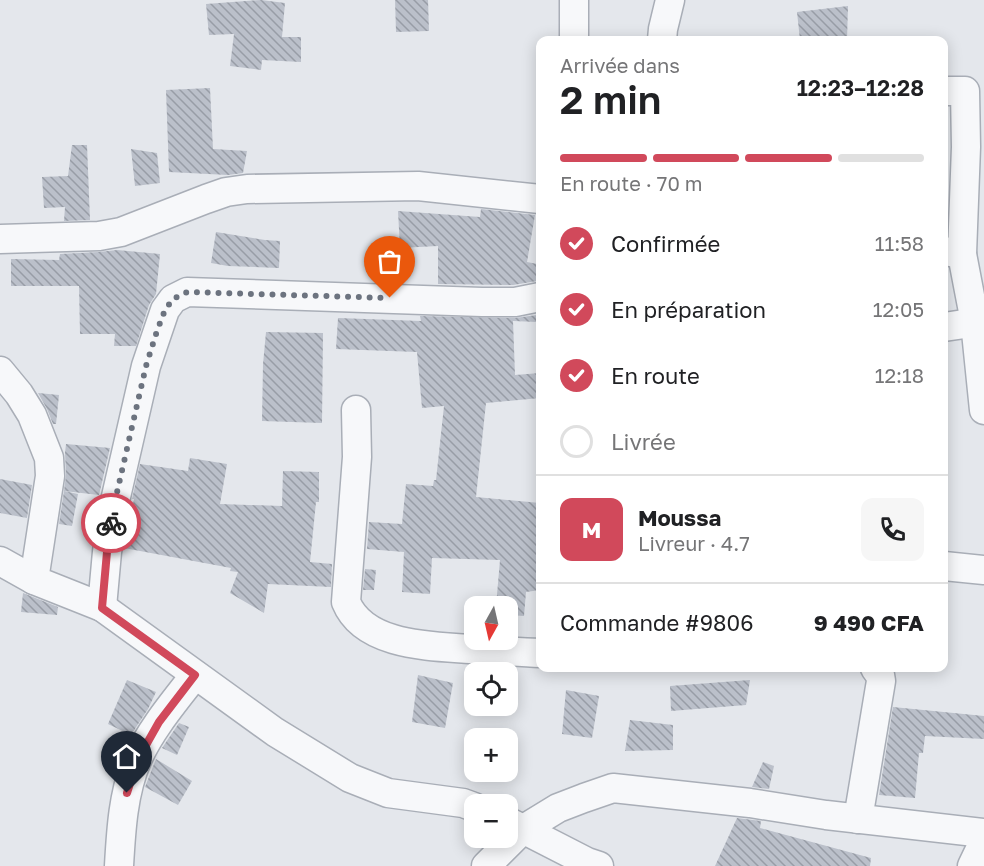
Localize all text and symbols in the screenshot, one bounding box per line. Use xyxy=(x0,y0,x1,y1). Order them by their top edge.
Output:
text: Arrivée dans xyxy=(560,53,680,77)
text: 12:23–12:28 xyxy=(797,74,924,101)
text: 2 min xyxy=(560,76,661,123)
text: En route · 70 m xyxy=(560,171,703,195)
icon: check xyxy=(560,227,593,260)
text: Confirmée xyxy=(611,230,720,257)
text: 11:58 xyxy=(875,231,924,255)
pin xyxy=(364,236,415,298)
icon: bag xyxy=(373,245,406,278)
icon: check xyxy=(560,293,593,326)
text: En préparation xyxy=(611,296,766,323)
text: 12:05 xyxy=(873,297,924,321)
icon: check xyxy=(560,359,593,392)
text: En route xyxy=(611,362,700,389)
text: 12:18 xyxy=(875,363,924,387)
text: Livrée xyxy=(611,428,676,455)
courier xyxy=(81,493,141,553)
button: phone xyxy=(861,498,924,561)
text: Moussa xyxy=(638,504,721,531)
icon: bike xyxy=(95,507,128,540)
text: M xyxy=(582,516,601,543)
text: Livreur · 4.7 xyxy=(638,531,750,555)
north arrow xyxy=(464,596,518,650)
map controls xyxy=(464,596,518,848)
text: Commande #9806 xyxy=(560,609,754,636)
text: 9 490 CFA xyxy=(814,609,924,636)
button: locate xyxy=(464,662,518,716)
button: + xyxy=(464,728,518,782)
pin xyxy=(101,731,152,793)
icon: home xyxy=(110,740,143,773)
button: − xyxy=(464,794,518,848)

